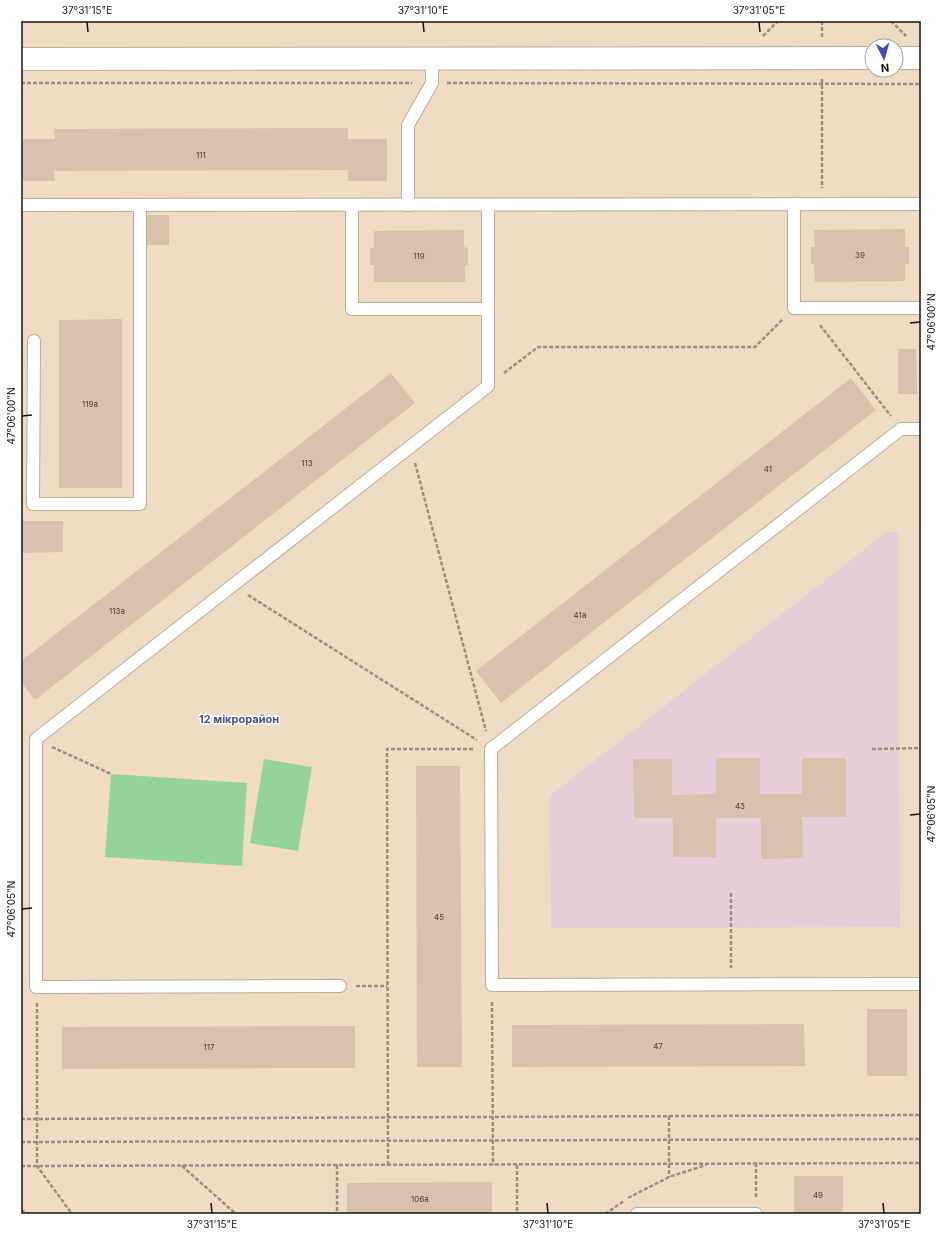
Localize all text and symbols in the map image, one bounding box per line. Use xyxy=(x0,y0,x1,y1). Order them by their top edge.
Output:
text: 37°31'15"E xyxy=(62,4,112,16)
text: 37°31'10"E xyxy=(398,4,448,16)
text: 37°31'05"E xyxy=(733,4,785,16)
north arrow xyxy=(864,38,904,78)
text: N xyxy=(880,61,890,75)
house number: 111 xyxy=(196,150,206,160)
house number: 39 xyxy=(855,250,865,260)
house number: 119 xyxy=(413,251,425,261)
text: 47°06'00"N xyxy=(925,294,937,351)
text: 47°06'00"N xyxy=(5,388,17,445)
house number: 119а xyxy=(82,399,98,409)
house number: 113 xyxy=(301,458,313,468)
house number: 41 xyxy=(764,464,772,474)
house number: 113а xyxy=(109,606,125,616)
house number: 41а xyxy=(574,610,586,620)
district label: 12 мікрорайон xyxy=(199,712,279,726)
text: 47°06'05"N xyxy=(925,786,937,842)
house number: 43 xyxy=(735,801,745,811)
text: 47°06'05"N xyxy=(5,881,17,937)
house number: 45 xyxy=(434,912,444,922)
house number: 47 xyxy=(653,1041,663,1051)
house number: 117 xyxy=(203,1042,215,1052)
house number: 49 xyxy=(813,1190,823,1200)
house number: 106а xyxy=(411,1194,429,1204)
text: 37°31'15"E xyxy=(187,1218,237,1230)
text: 37°31'10"E xyxy=(523,1218,573,1230)
text: 37°31'05"E xyxy=(858,1218,910,1230)

